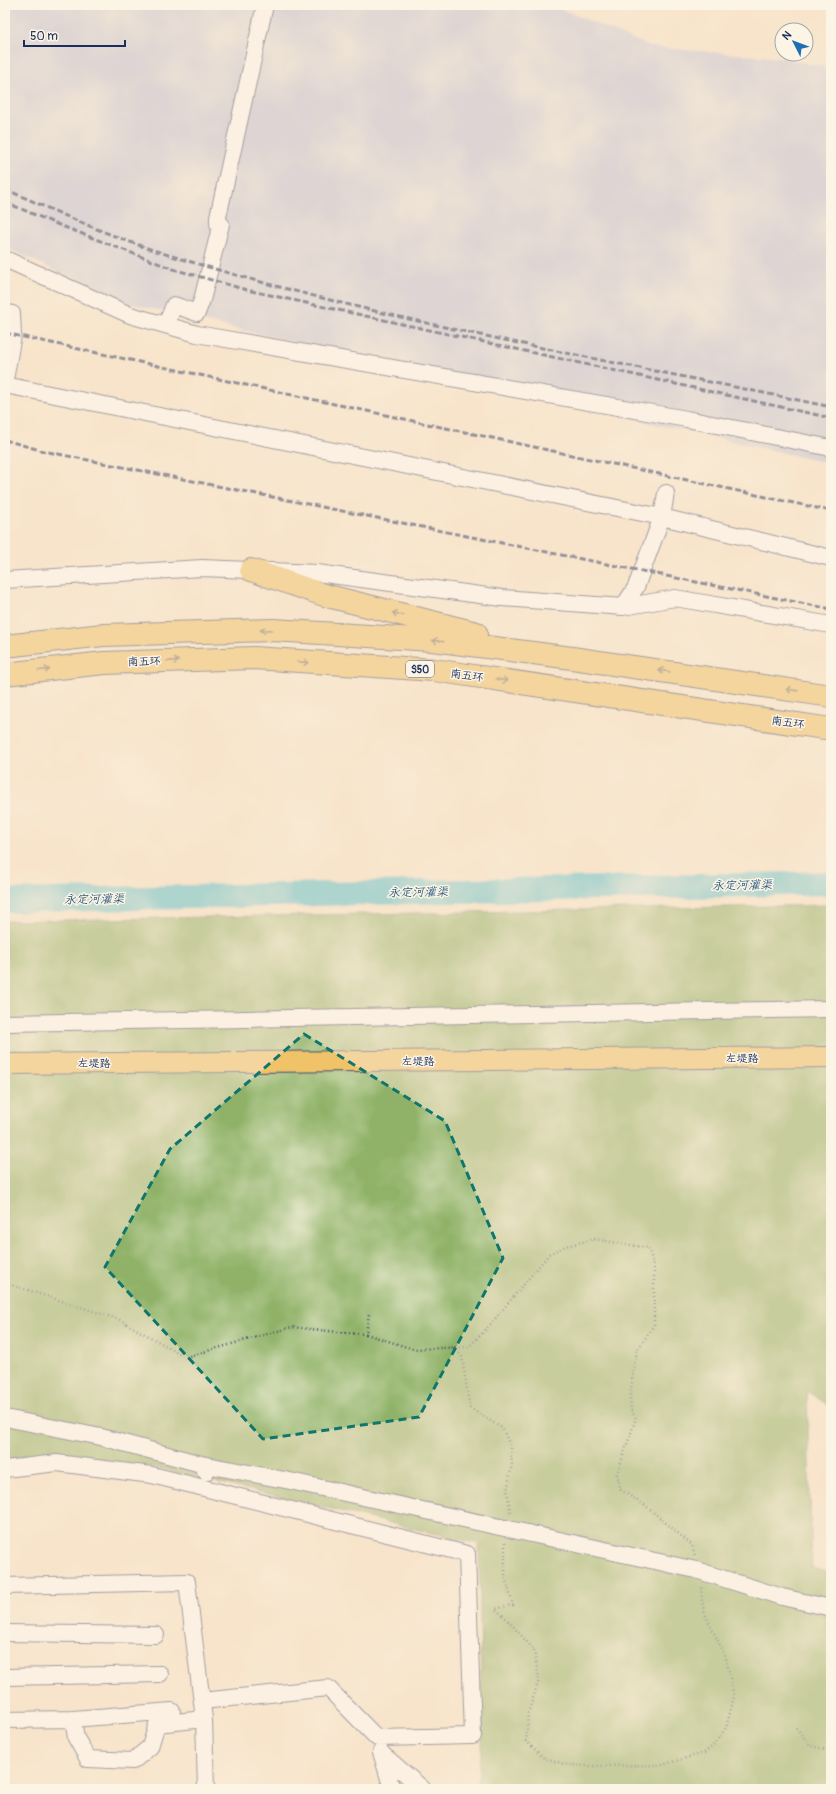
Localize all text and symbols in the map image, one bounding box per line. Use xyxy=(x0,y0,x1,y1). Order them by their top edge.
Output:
scale bar xyxy=(24,22,125,48)
north arrow xyxy=(774,22,814,62)
text: N xyxy=(780,28,795,43)
text: 50 m xyxy=(30,29,58,44)
one-way arrow xyxy=(392,609,405,617)
one-way arrow xyxy=(260,626,273,634)
one-way arrow xyxy=(432,637,445,644)
street label: 南五环 xyxy=(127,654,161,669)
one-way arrow xyxy=(166,657,179,664)
one-way arrow xyxy=(296,658,309,665)
road number: S50 xyxy=(406,661,434,677)
one-way arrow xyxy=(37,666,50,673)
street label: 南五环 xyxy=(450,667,484,684)
one-way arrow xyxy=(658,667,671,675)
one-way arrow xyxy=(495,676,508,684)
one-way arrow xyxy=(786,686,799,694)
street label: 南五环 xyxy=(771,714,805,731)
water label: 永定河灌渠 xyxy=(712,877,773,894)
water label: 永定河灌渠 xyxy=(388,884,449,901)
water label: 永定河灌渠 xyxy=(64,891,125,908)
street label: 左堤路 xyxy=(726,1052,759,1065)
street label: 左堤路 xyxy=(402,1055,435,1068)
street label: 左堤路 xyxy=(78,1057,111,1070)

